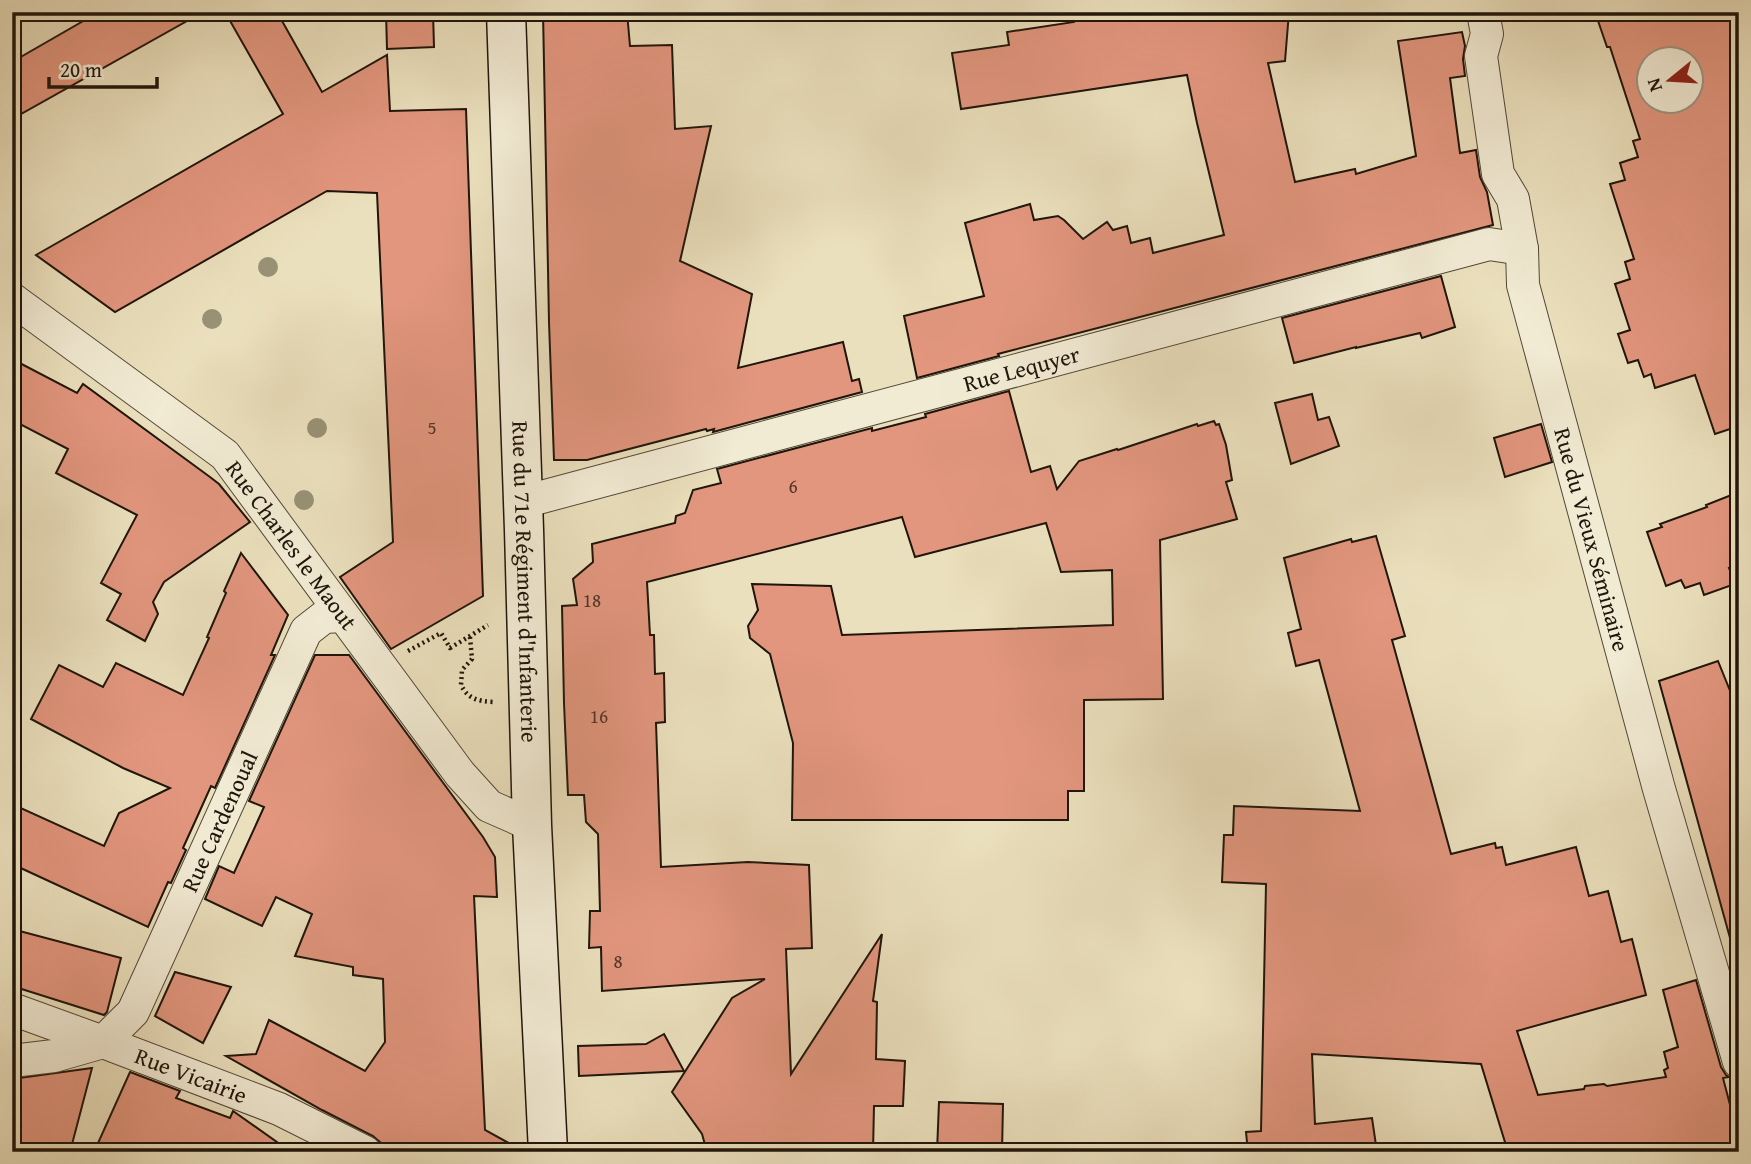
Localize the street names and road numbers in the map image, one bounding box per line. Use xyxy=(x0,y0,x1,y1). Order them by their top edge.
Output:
street label: Rue Lequyer xyxy=(959,337,1084,400)
street label: Rue du 71e Régiment d'Infanterie xyxy=(504,420,547,743)
street label: Rue du Vieux Séminaire xyxy=(1546,424,1638,655)
street label: Rue Charles le Maout xyxy=(218,453,365,636)
street label: Rue Cardenoual xyxy=(173,745,265,897)
street label: Rue Vicairie xyxy=(130,1039,252,1111)

